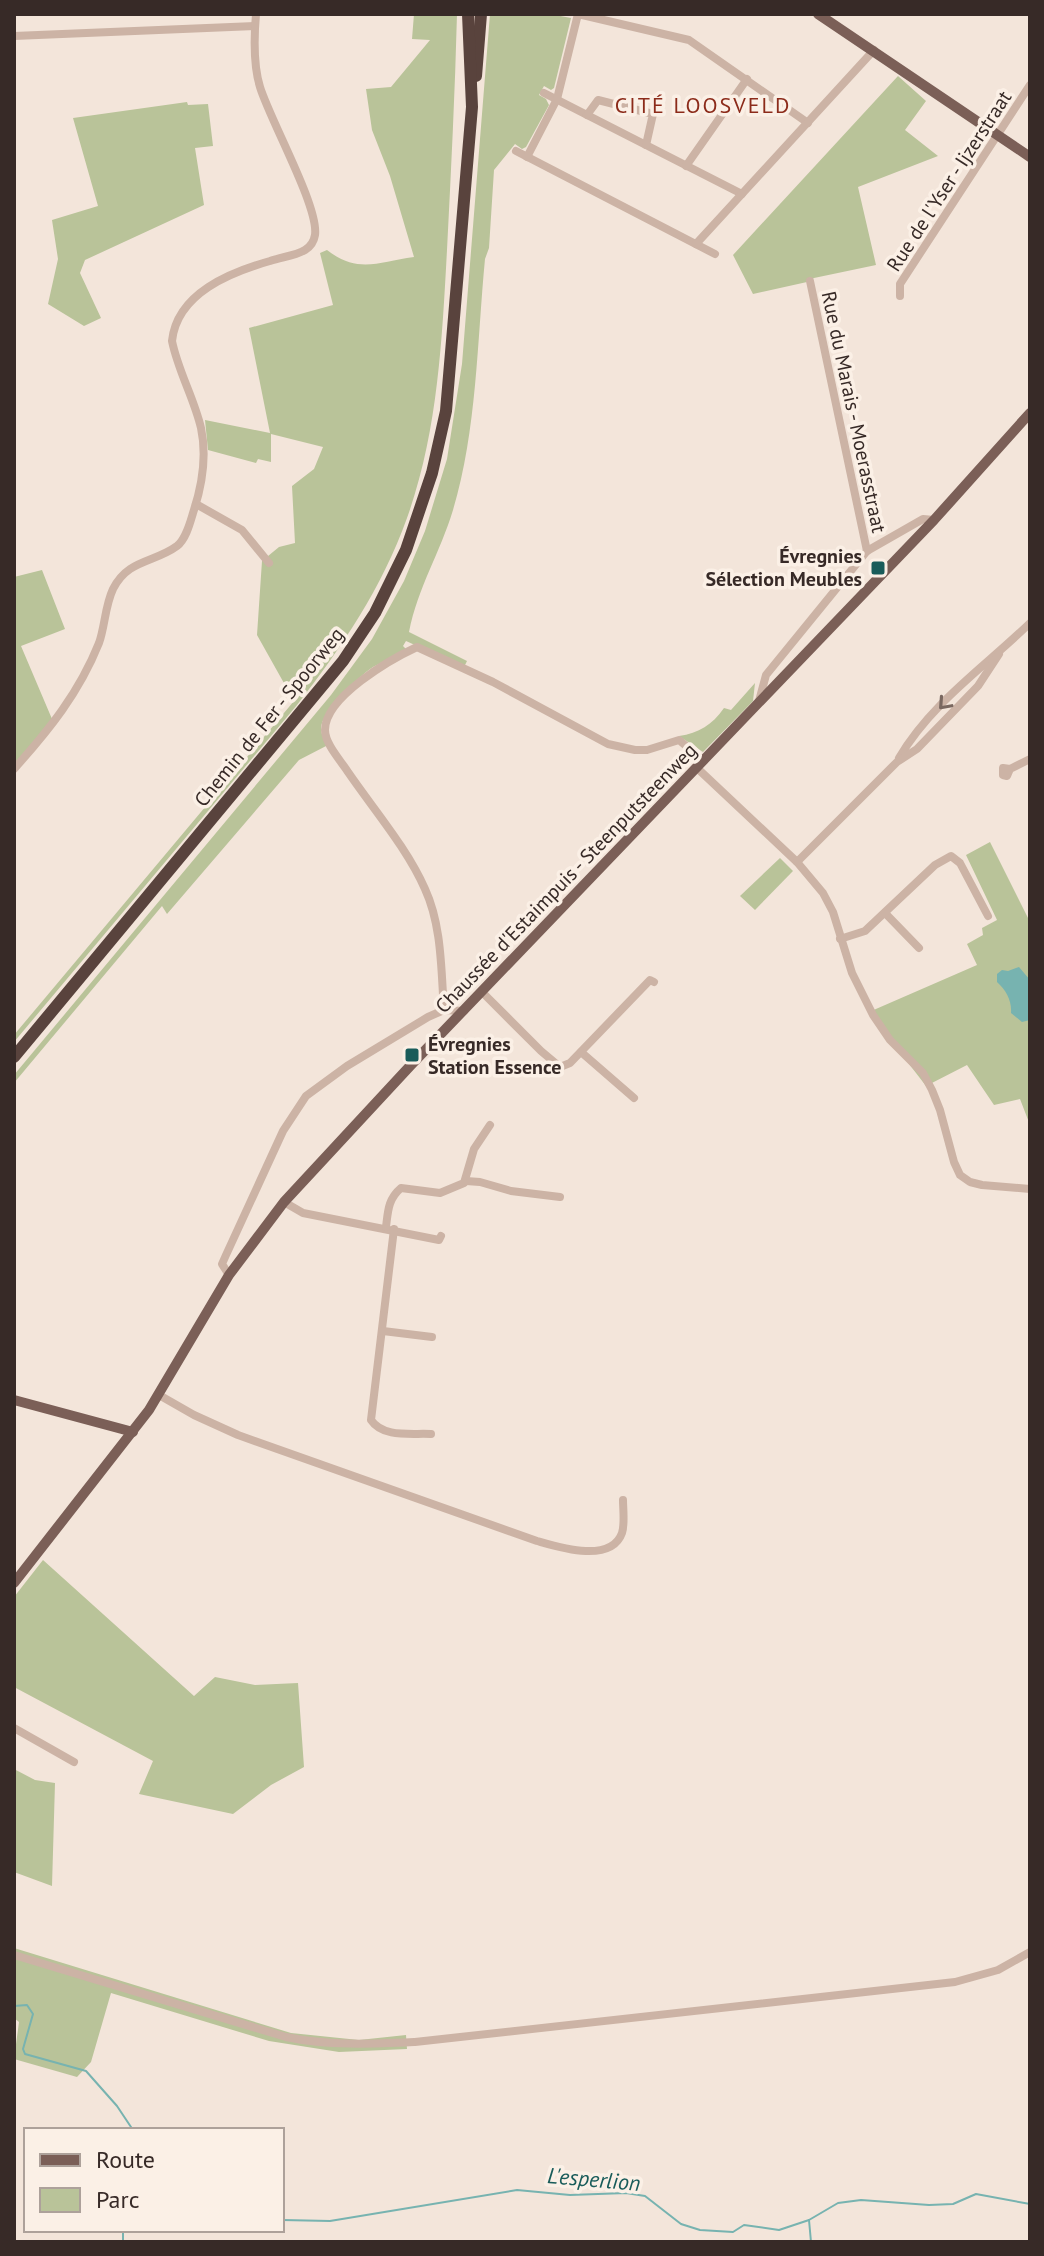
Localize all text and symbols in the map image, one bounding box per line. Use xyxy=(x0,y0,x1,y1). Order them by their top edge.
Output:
street label: Rue de l'Yser - Ijzerstraat xyxy=(881,86,1017,276)
district label: CITÉ LOOSVELD xyxy=(615,91,791,119)
street label: Rue du Marais - Moerasstraat xyxy=(816,289,892,535)
place label: Évregnies Sélection Meubles xyxy=(705,543,862,592)
marker: Évregnies Sélection Meubles xyxy=(869,559,887,577)
street label: Chemin de Fer - Spoorweg xyxy=(189,622,349,812)
one-way arrow xyxy=(939,694,953,709)
street label: Chaussée d'Estaimpuis - Steenputsteenweg xyxy=(430,737,702,1019)
place label: Évregnies Station Essence xyxy=(428,1031,561,1080)
marker: Évregnies Station Essence xyxy=(403,1046,421,1064)
legend xyxy=(24,2128,284,2232)
text: Route xyxy=(96,2144,155,2175)
water label: L'esperlion xyxy=(546,2161,642,2197)
text: Parc xyxy=(96,2184,140,2215)

